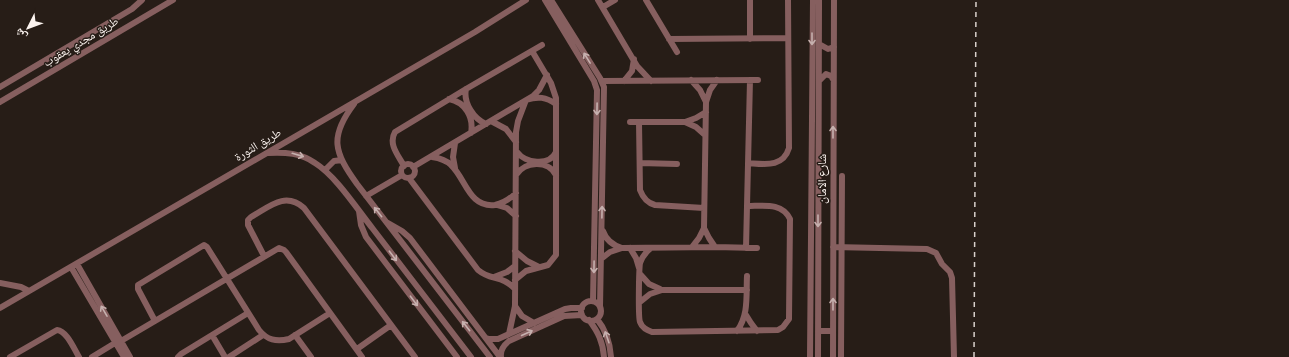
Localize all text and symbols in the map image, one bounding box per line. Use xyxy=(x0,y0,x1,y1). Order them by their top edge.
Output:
north arrow xyxy=(8,8,48,48)
street label: طريق مجدي يعقوب xyxy=(41,14,122,72)
text: ش xyxy=(12,25,30,43)
one-way arrow xyxy=(808,32,816,45)
one-way arrow xyxy=(583,52,591,64)
one-way arrow xyxy=(593,102,601,115)
street label: طريق الثورة xyxy=(232,125,284,165)
one-way arrow xyxy=(829,126,837,139)
one-way arrow xyxy=(291,152,304,160)
street label: شارع الامان xyxy=(815,154,830,204)
one-way arrow xyxy=(598,206,606,219)
one-way arrow xyxy=(374,207,383,218)
one-way arrow xyxy=(814,214,822,227)
one-way arrow xyxy=(389,250,398,261)
one-way arrow xyxy=(590,260,598,273)
one-way arrow xyxy=(410,296,419,307)
one-way arrow xyxy=(829,298,837,311)
one-way arrow xyxy=(99,305,107,317)
one-way arrow xyxy=(462,321,471,332)
one-way arrow xyxy=(521,329,533,336)
one-way arrow xyxy=(603,330,610,343)

